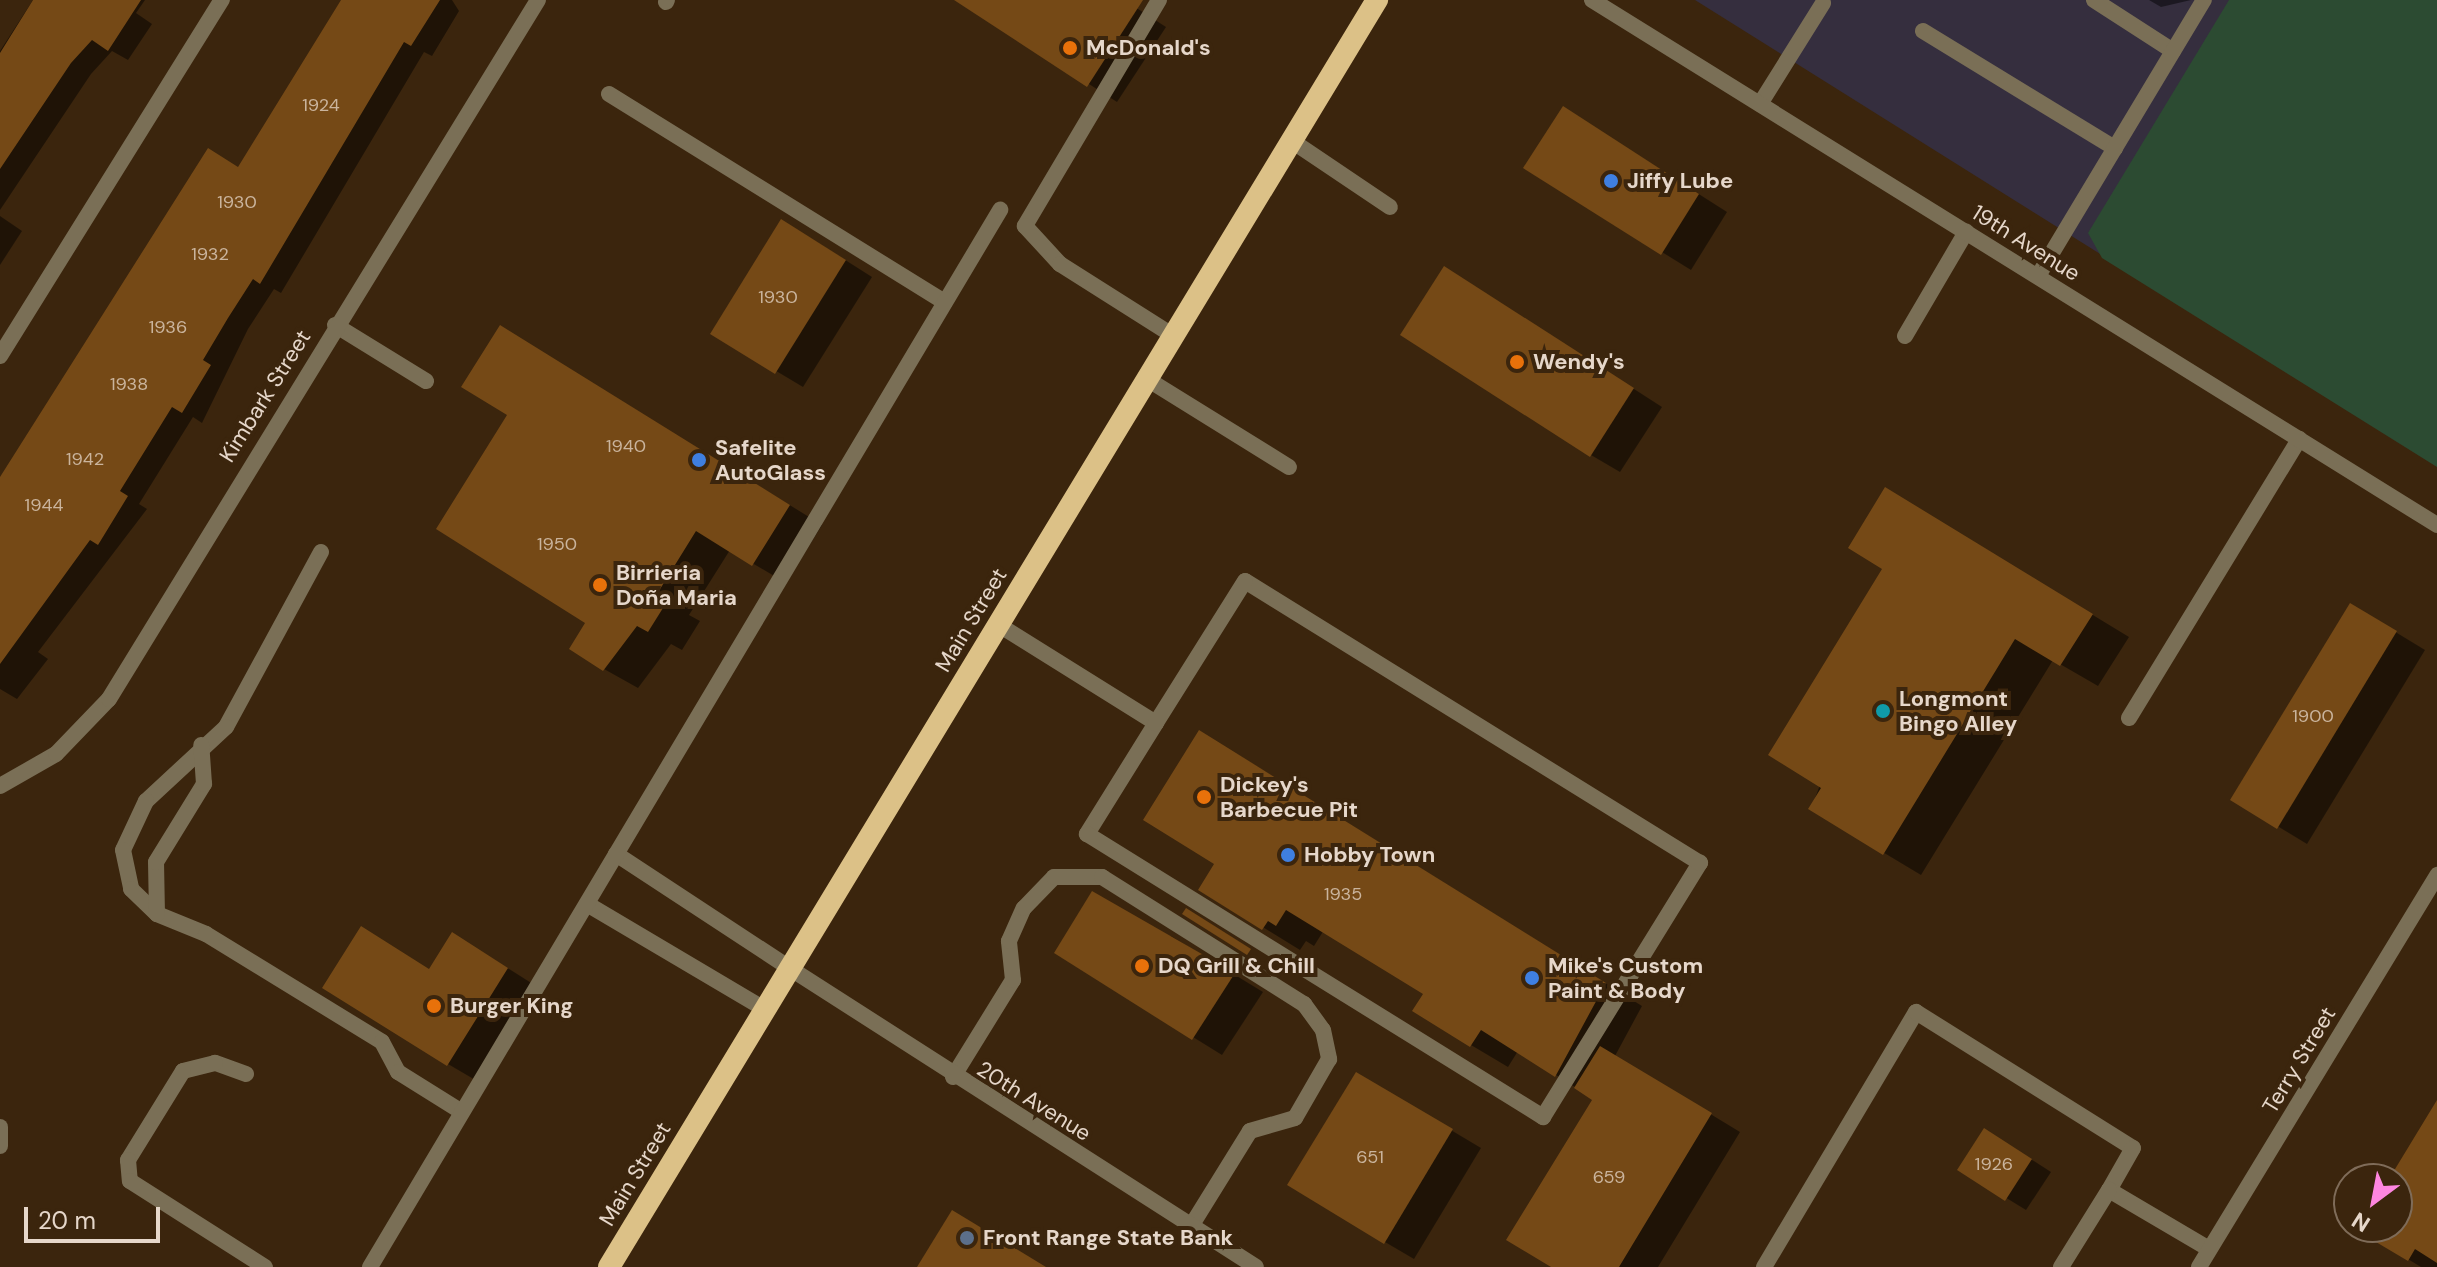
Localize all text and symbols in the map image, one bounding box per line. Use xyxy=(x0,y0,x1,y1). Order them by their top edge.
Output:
place label: McDonald's xyxy=(1086,35,1211,61)
marker: McDonald's xyxy=(1061,39,1079,57)
house number: 1924 xyxy=(302,94,340,116)
place label: Jiffy Lube xyxy=(1627,168,1733,194)
marker: Jiffy Lube xyxy=(1602,172,1620,190)
house number: 1930 xyxy=(217,191,257,213)
street label: 19th Avenue xyxy=(1967,199,2085,287)
house number: 1932 xyxy=(191,243,229,265)
house number: 1930 xyxy=(758,286,798,308)
house number: 1936 xyxy=(149,316,187,338)
street label: Kimbark Street xyxy=(214,325,316,467)
place label: Wendy's xyxy=(1533,349,1625,375)
marker: Wendy's xyxy=(1508,353,1526,371)
house number: 1938 xyxy=(110,373,148,395)
place label: Safelite AutoGlass xyxy=(715,434,826,486)
house number: 1940 xyxy=(606,435,646,457)
house number: 1942 xyxy=(66,448,104,470)
marker: Safelite AutoGlass xyxy=(690,451,708,469)
house number: 1944 xyxy=(25,494,63,516)
house number: 1950 xyxy=(537,533,577,555)
place label: Birrieria Doña Maria xyxy=(616,559,737,610)
street label: Main Street xyxy=(930,563,1012,677)
marker: Birrieria Doña Maria xyxy=(591,576,609,594)
place label: Longmont Bingo Alley xyxy=(1899,685,2017,736)
marker: Longmont Bingo Alley xyxy=(1874,702,1892,720)
house number: 1900 xyxy=(2292,705,2334,727)
place label: Dickey's Barbecue Pit xyxy=(1220,771,1358,822)
marker: Dickey's Barbecue Pit xyxy=(1195,788,1213,806)
place label: Hobby Town xyxy=(1304,842,1435,868)
marker: Hobby Town xyxy=(1279,846,1297,864)
house number: 1935 xyxy=(1324,883,1362,905)
place label: Mike's Custom Paint & Body xyxy=(1548,952,1703,1004)
place label: DQ Grill & Chill xyxy=(1158,953,1315,979)
marker: DQ Grill & Chill xyxy=(1133,957,1151,975)
marker: Mike's Custom Paint & Body xyxy=(1523,969,1541,987)
place label: Burger King xyxy=(450,993,573,1019)
marker: Burger King xyxy=(425,997,443,1015)
street label: Terry Street xyxy=(2257,1002,2341,1118)
street label: 20th Avenue xyxy=(972,1056,1096,1146)
street label: Main Street xyxy=(594,1117,676,1231)
house number: 651 xyxy=(1356,1146,1384,1168)
house number: 1926 xyxy=(1975,1153,2013,1175)
north arrow xyxy=(2333,1163,2413,1243)
house number: 659 xyxy=(1593,1166,1625,1188)
scale bar xyxy=(28,1191,164,1241)
text: 20 m xyxy=(38,1205,96,1236)
text: N xyxy=(2347,1206,2376,1239)
place label: Front Range State Bank xyxy=(983,1225,1233,1251)
marker: Front Range State Bank xyxy=(958,1229,976,1247)

